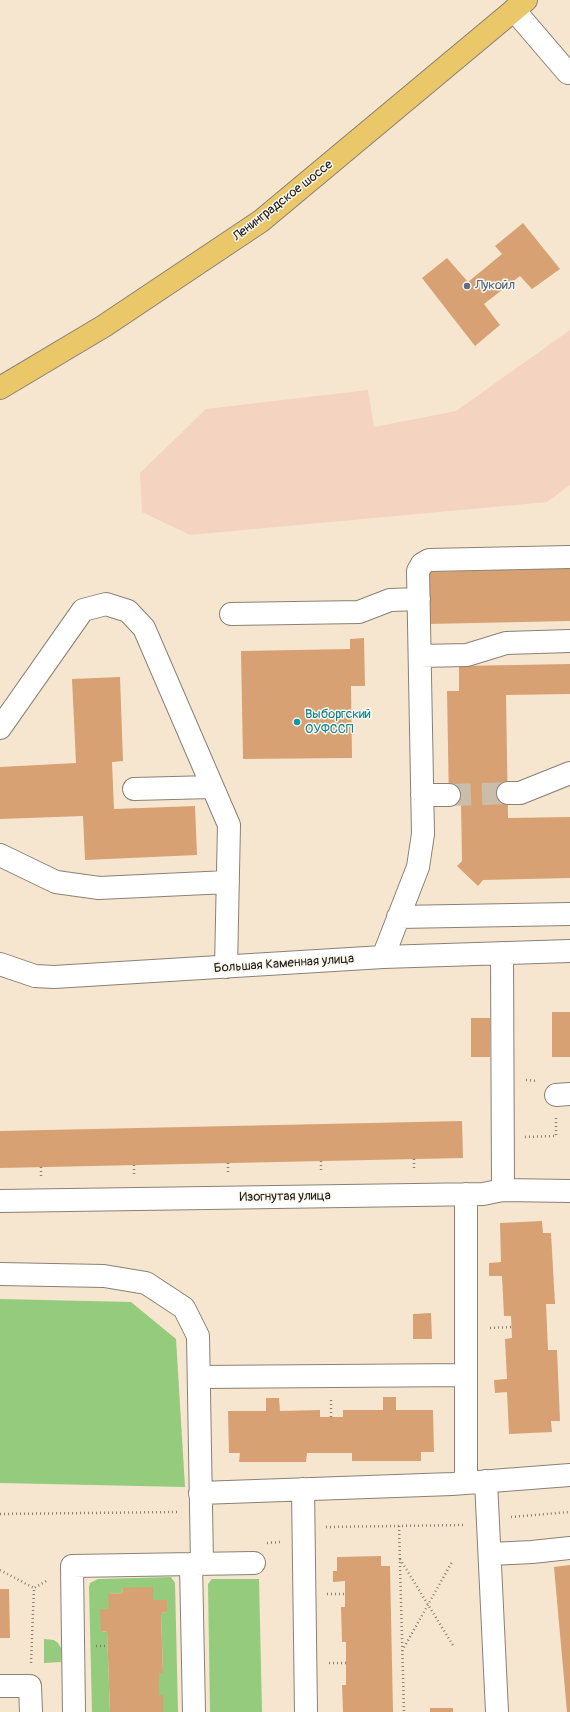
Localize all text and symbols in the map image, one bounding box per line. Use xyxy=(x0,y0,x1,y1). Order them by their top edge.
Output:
street label: Ленинградское шоссе xyxy=(230,157,336,245)
place label: Лукойл xyxy=(475,278,515,294)
marker: Лукойл xyxy=(462,281,472,291)
place label: Выборгский ОУФССП xyxy=(305,707,371,738)
marker: Выборгский ОУФССП xyxy=(292,717,302,727)
street label: Большая Каменная улица xyxy=(213,951,355,977)
street label: Изогнутая улица xyxy=(239,1188,331,1206)

